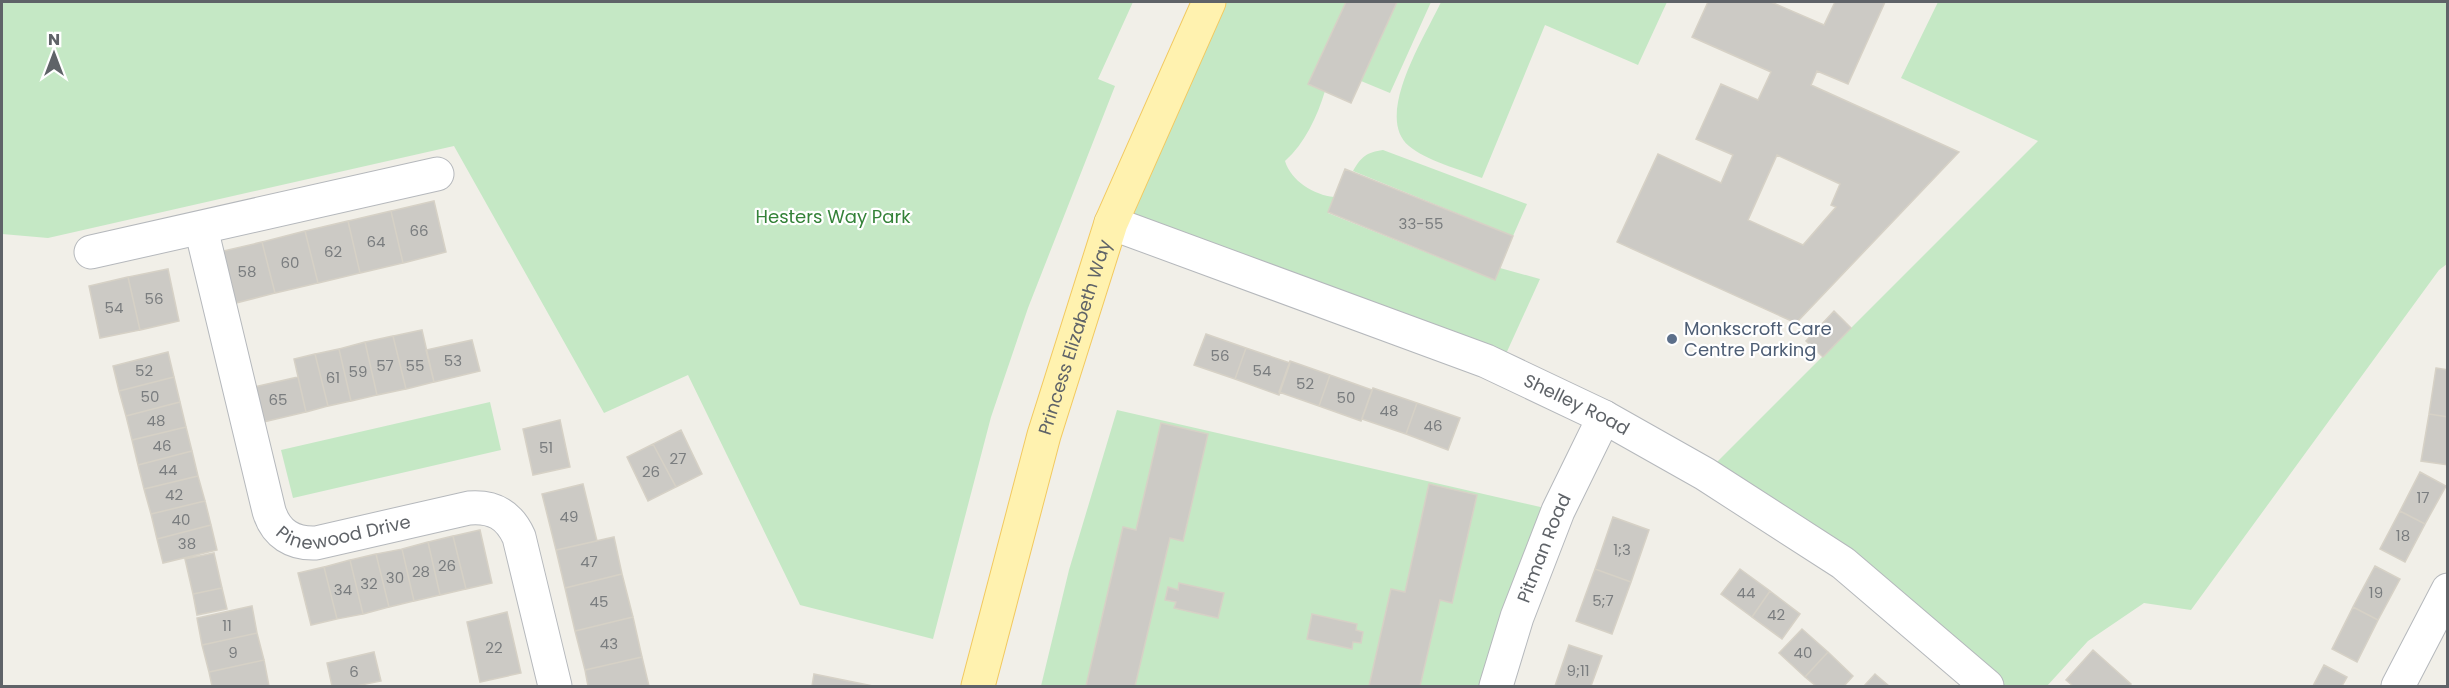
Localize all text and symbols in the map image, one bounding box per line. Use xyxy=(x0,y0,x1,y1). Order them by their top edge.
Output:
north arrow xyxy=(24,24,84,84)
text: N xyxy=(48,28,60,51)
park label: Hesters Way Park xyxy=(756,204,911,229)
house number: 33-55 xyxy=(1399,213,1443,234)
house number: 66 xyxy=(409,220,429,241)
house number: 64 xyxy=(367,231,385,252)
street label: Princess Elizabeth Way xyxy=(1032,236,1117,438)
house number: 62 xyxy=(324,241,342,262)
house number: 60 xyxy=(281,252,299,273)
house number: 58 xyxy=(238,261,256,282)
house number: 56 xyxy=(145,288,163,309)
house number: 54 xyxy=(105,297,123,318)
place label: Monkscroft Care Centre Parking xyxy=(1684,316,1832,362)
marker: Monkscroft Care Centre Parking xyxy=(1665,332,1679,346)
house number: 56 xyxy=(1211,345,1229,366)
house number: 53 xyxy=(444,350,462,371)
house number: 57 xyxy=(376,355,394,376)
house number: 55 xyxy=(406,355,424,376)
house number: 52 xyxy=(135,360,153,381)
house number: 54 xyxy=(1253,360,1271,381)
house number: 59 xyxy=(349,361,367,382)
house number: 61 xyxy=(326,367,340,388)
street label: Shelley Road xyxy=(1520,368,1634,441)
house number: 52 xyxy=(1296,373,1314,394)
house number: 50 xyxy=(141,386,159,407)
house number: 50 xyxy=(1337,387,1355,408)
house number: 65 xyxy=(269,389,287,410)
house number: 48 xyxy=(1380,400,1398,421)
house number: 48 xyxy=(147,410,165,431)
house number: 46 xyxy=(1424,415,1442,436)
house number: 46 xyxy=(153,435,171,456)
house number: 51 xyxy=(539,437,553,458)
house number: 27 xyxy=(670,448,686,469)
house number: 44 xyxy=(159,459,177,480)
house number: 26 xyxy=(642,461,660,482)
house number: 42 xyxy=(165,484,183,505)
house number: 17 xyxy=(2417,487,2430,508)
street label: Pitman Road xyxy=(1511,489,1577,606)
house number: 49 xyxy=(560,506,578,527)
house number: 40 xyxy=(172,509,190,530)
street label: Pinewood Drive xyxy=(271,509,413,555)
house number: 18 xyxy=(2396,525,2410,546)
house number: 38 xyxy=(178,533,196,554)
house number: 1;3 xyxy=(1613,539,1631,560)
house number: 47 xyxy=(580,551,598,572)
house number: 26 xyxy=(438,555,456,576)
house number: 28 xyxy=(412,561,430,582)
house number: 30 xyxy=(386,567,404,588)
house number: 32 xyxy=(360,573,378,594)
house number: 34 xyxy=(334,579,352,600)
house number: 44 xyxy=(1737,582,1755,603)
house number: 19 xyxy=(2369,582,2383,603)
house number: 5;7 xyxy=(1592,590,1614,611)
house number: 45 xyxy=(590,591,608,612)
house number: 42 xyxy=(1767,604,1785,625)
house number: 11 xyxy=(222,615,232,636)
house number: 43 xyxy=(600,633,618,654)
house number: 22 xyxy=(485,637,503,658)
house number: 9 xyxy=(228,642,238,663)
house number: 40 xyxy=(1794,642,1812,663)
house number: 9;11 xyxy=(1566,660,1590,681)
house number: 6 xyxy=(349,661,359,682)

